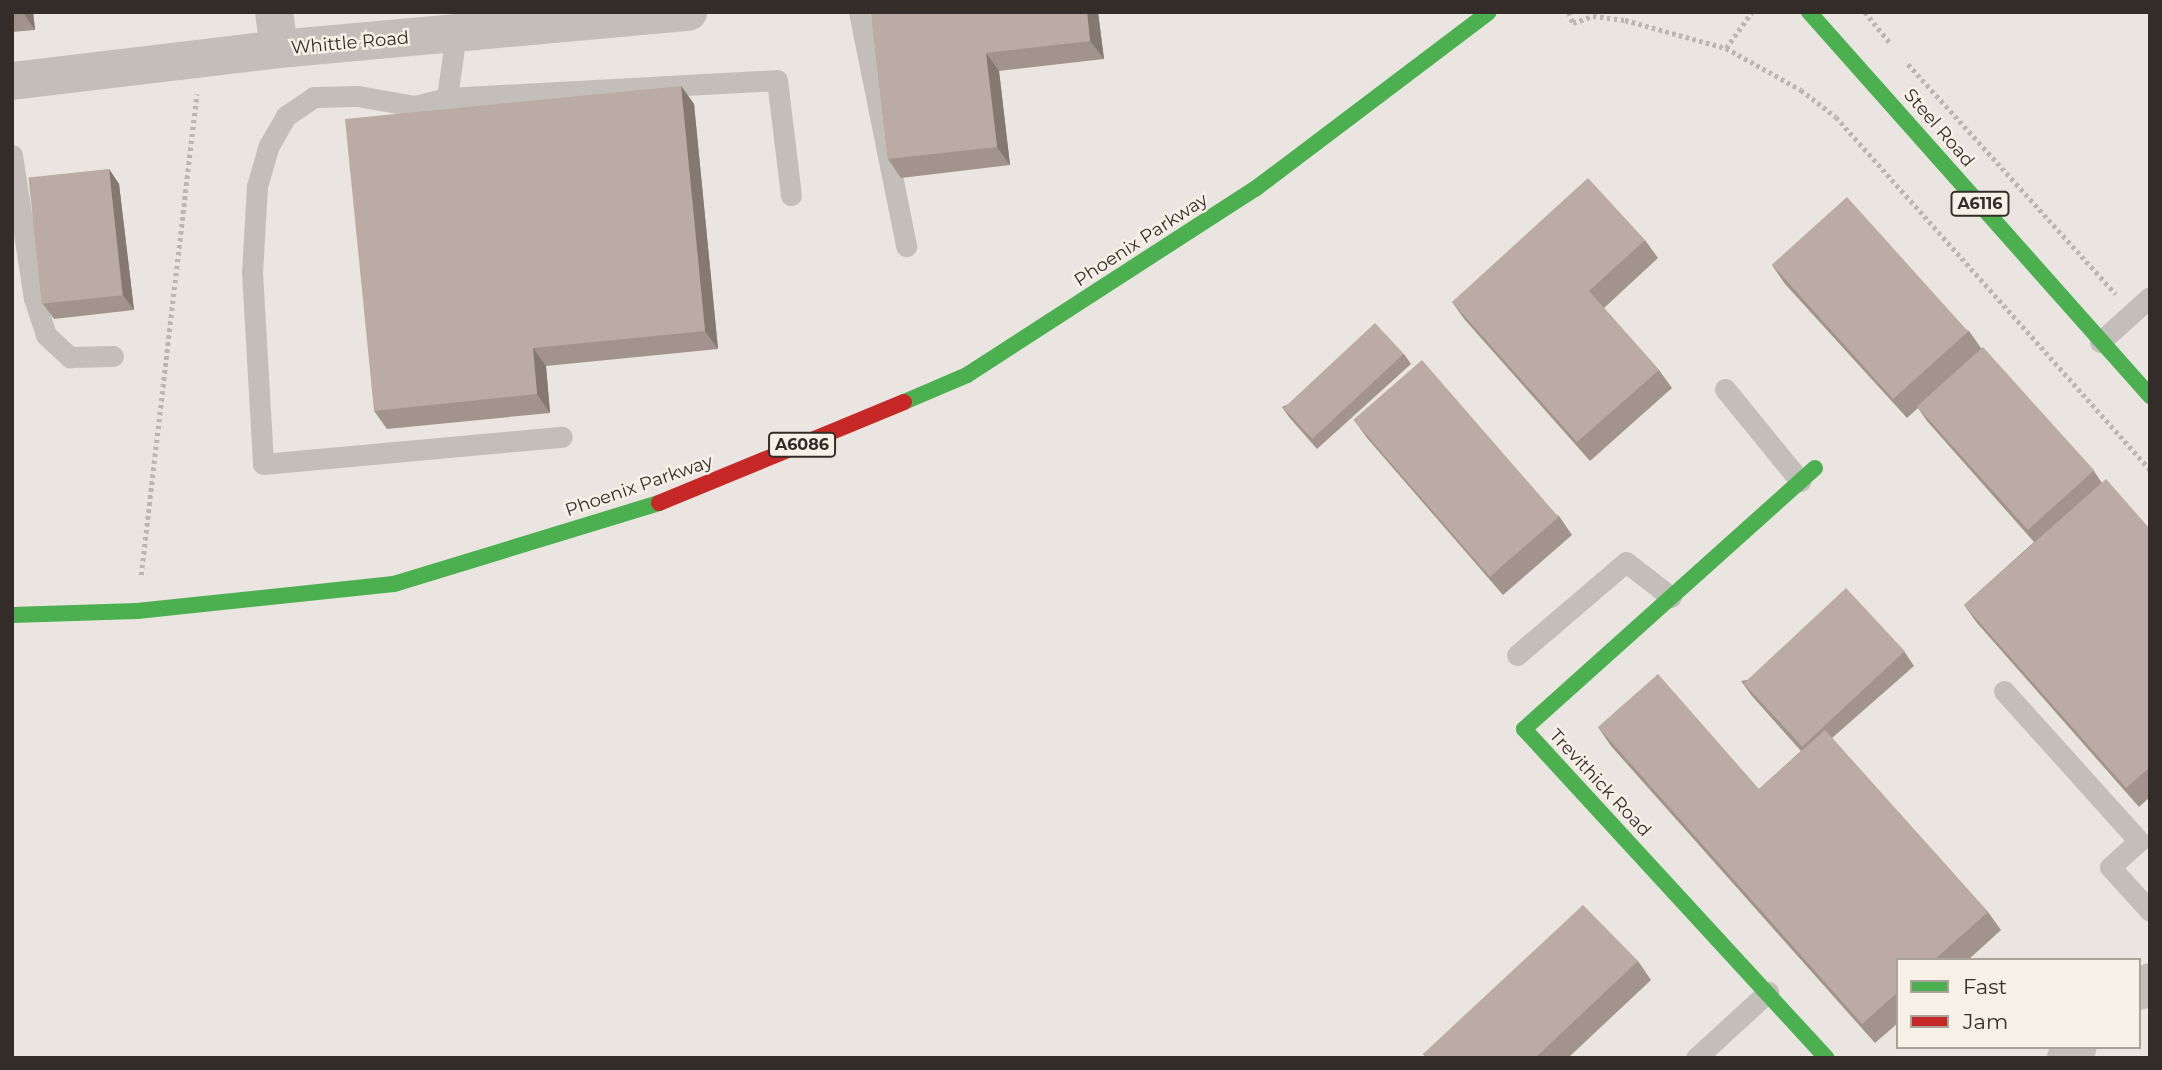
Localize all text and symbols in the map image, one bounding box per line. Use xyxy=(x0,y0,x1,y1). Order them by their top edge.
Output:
street label: Whittle Road xyxy=(290,27,410,59)
street label: Steel Road xyxy=(1899,85,1979,171)
street label: Phoenix Parkway xyxy=(1070,189,1212,291)
road number: A6116 xyxy=(1950,192,2010,216)
road number: A6086 xyxy=(767,432,837,458)
street label: Phoenix Parkway xyxy=(562,451,716,521)
street label: Trevithick Road xyxy=(1545,725,1655,841)
legend xyxy=(1896,958,2141,1049)
text: Fast xyxy=(1963,974,2007,999)
text: Jam xyxy=(1963,1009,2008,1034)

